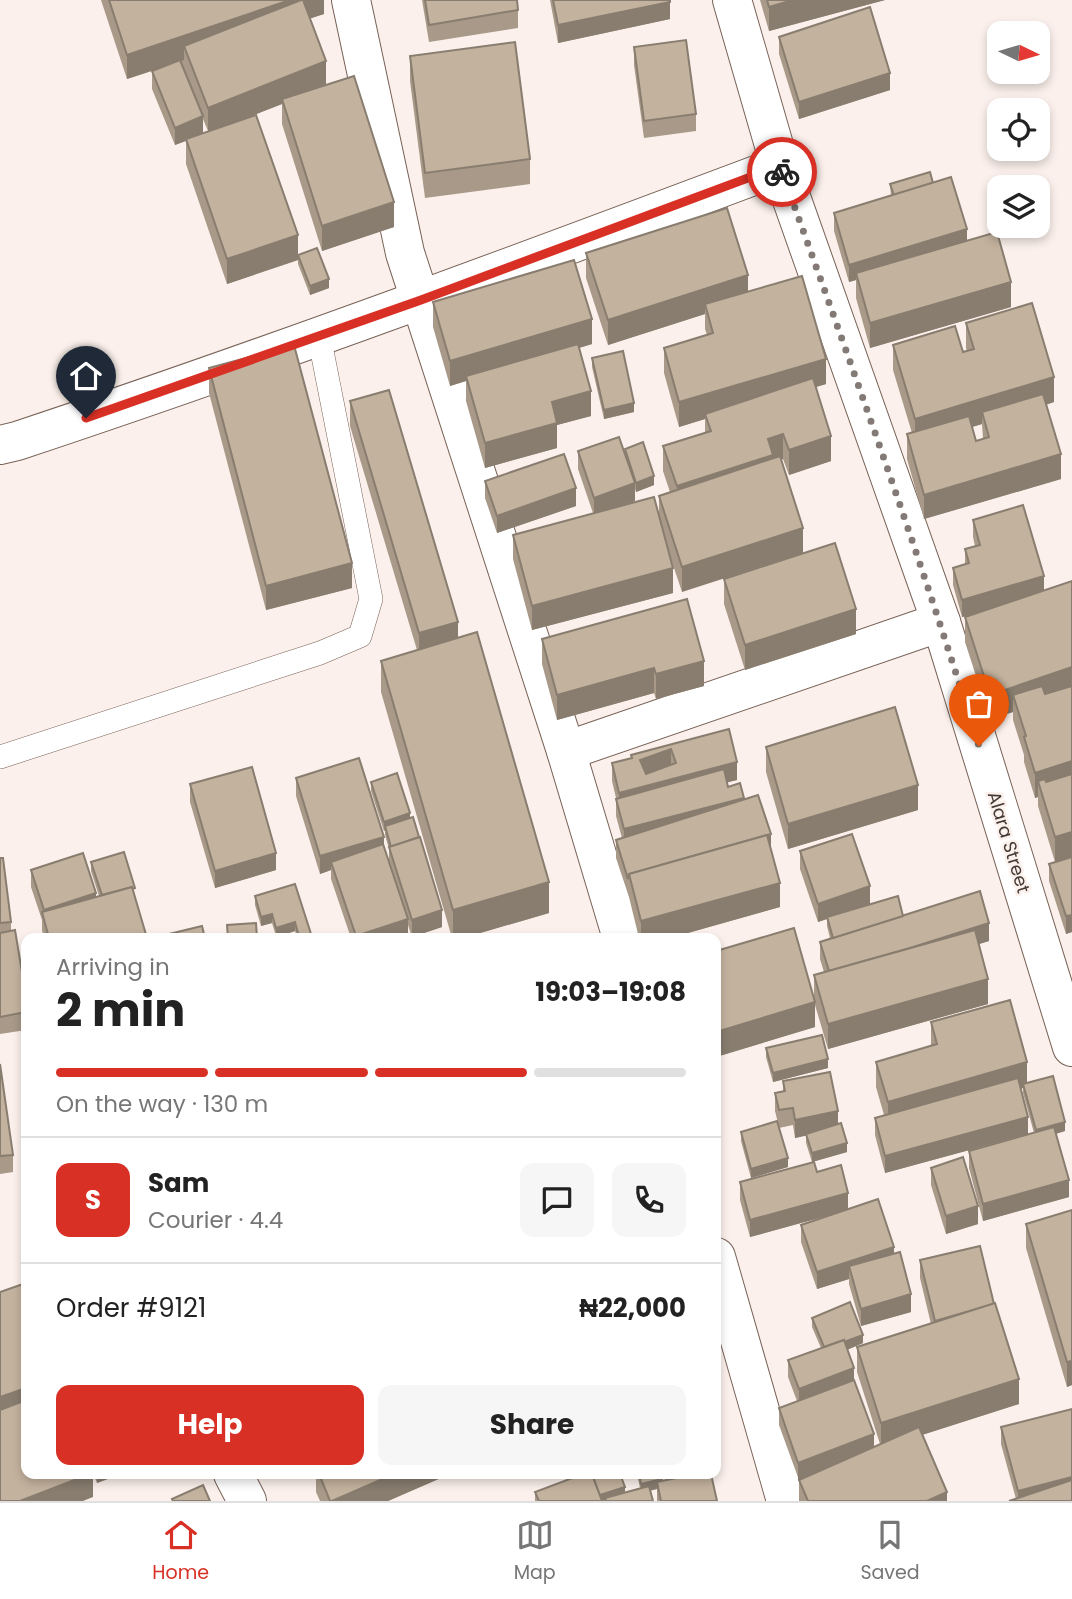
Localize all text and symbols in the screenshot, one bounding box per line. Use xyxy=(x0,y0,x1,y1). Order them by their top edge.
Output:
north arrow xyxy=(987,21,1050,84)
map controls xyxy=(987,21,1050,238)
button: locate xyxy=(987,98,1050,161)
courier xyxy=(747,137,817,207)
icon: bike xyxy=(763,153,801,191)
button: layers xyxy=(987,175,1050,238)
pin xyxy=(56,346,116,418)
icon: home xyxy=(67,357,105,395)
pin xyxy=(949,674,1009,746)
icon: bag xyxy=(960,685,998,723)
street label: Alara Street xyxy=(982,788,1036,896)
text: Arriving in xyxy=(56,951,170,983)
text: 19:03–19:08 xyxy=(535,974,686,1010)
text: 2 min xyxy=(56,978,185,1042)
text: On the way · 130 m xyxy=(56,1088,268,1120)
button: chat xyxy=(520,1163,594,1237)
button: phone xyxy=(612,1163,686,1237)
text: Sam xyxy=(148,1165,209,1201)
text: S xyxy=(85,1182,101,1218)
text: Courier · 4.4 xyxy=(148,1204,283,1236)
text: Order #9121 xyxy=(56,1290,206,1326)
text: ₦22,000 xyxy=(579,1290,686,1326)
button: Help xyxy=(56,1385,364,1465)
button: Share xyxy=(378,1385,686,1465)
tab: Home xyxy=(152,1516,209,1587)
tab: Map xyxy=(514,1516,556,1587)
tab: Saved xyxy=(860,1516,920,1587)

